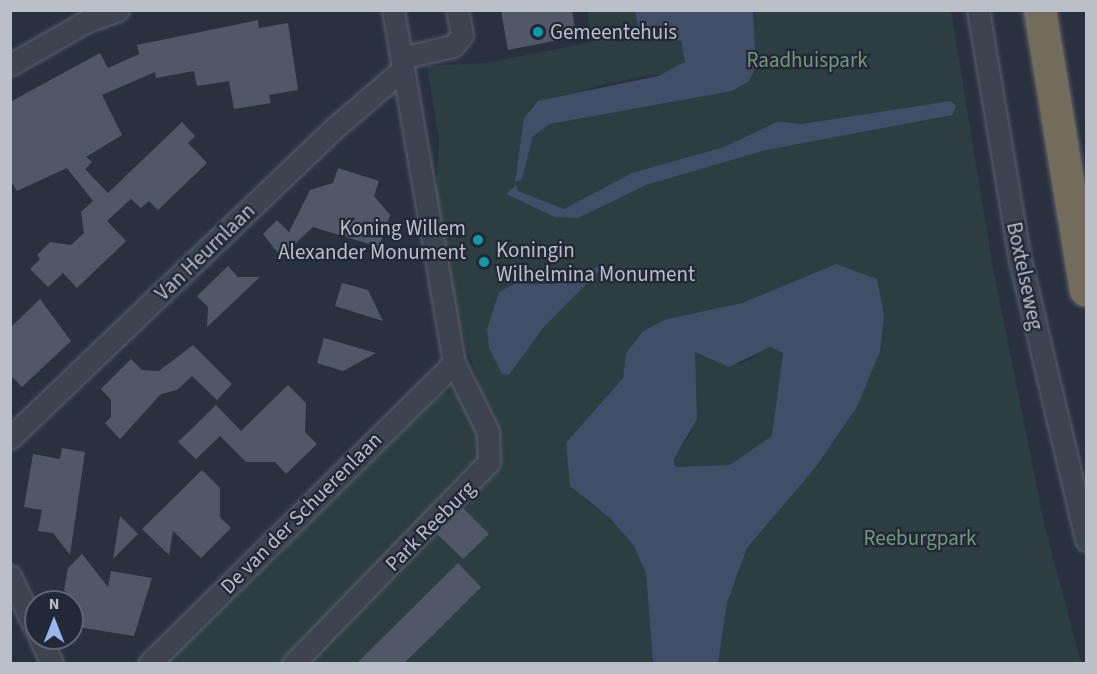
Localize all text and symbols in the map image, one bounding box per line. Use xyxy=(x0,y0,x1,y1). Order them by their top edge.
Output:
place label: Gemeentehuis xyxy=(550,19,677,45)
marker: Gemeentehuis xyxy=(531,25,545,39)
park label: Raadhuispark xyxy=(746,47,868,73)
street label: Van Heurnlaan xyxy=(150,198,260,306)
place label: Koning Willem Alexander Monument xyxy=(278,215,466,265)
street label: Boxtelseweg xyxy=(1001,220,1049,332)
marker: Koning Willem Alexander Monument xyxy=(471,233,485,247)
place label: Koningin Wilhelmina Monument xyxy=(496,237,695,287)
marker: Koningin Wilhelmina Monument xyxy=(477,255,491,269)
street label: De van der Schuerenlaan xyxy=(215,427,387,599)
street label: Park Reeburg xyxy=(380,476,480,576)
park label: Reeburgpark xyxy=(864,525,976,551)
north arrow xyxy=(24,590,84,650)
text: N xyxy=(49,593,59,615)

